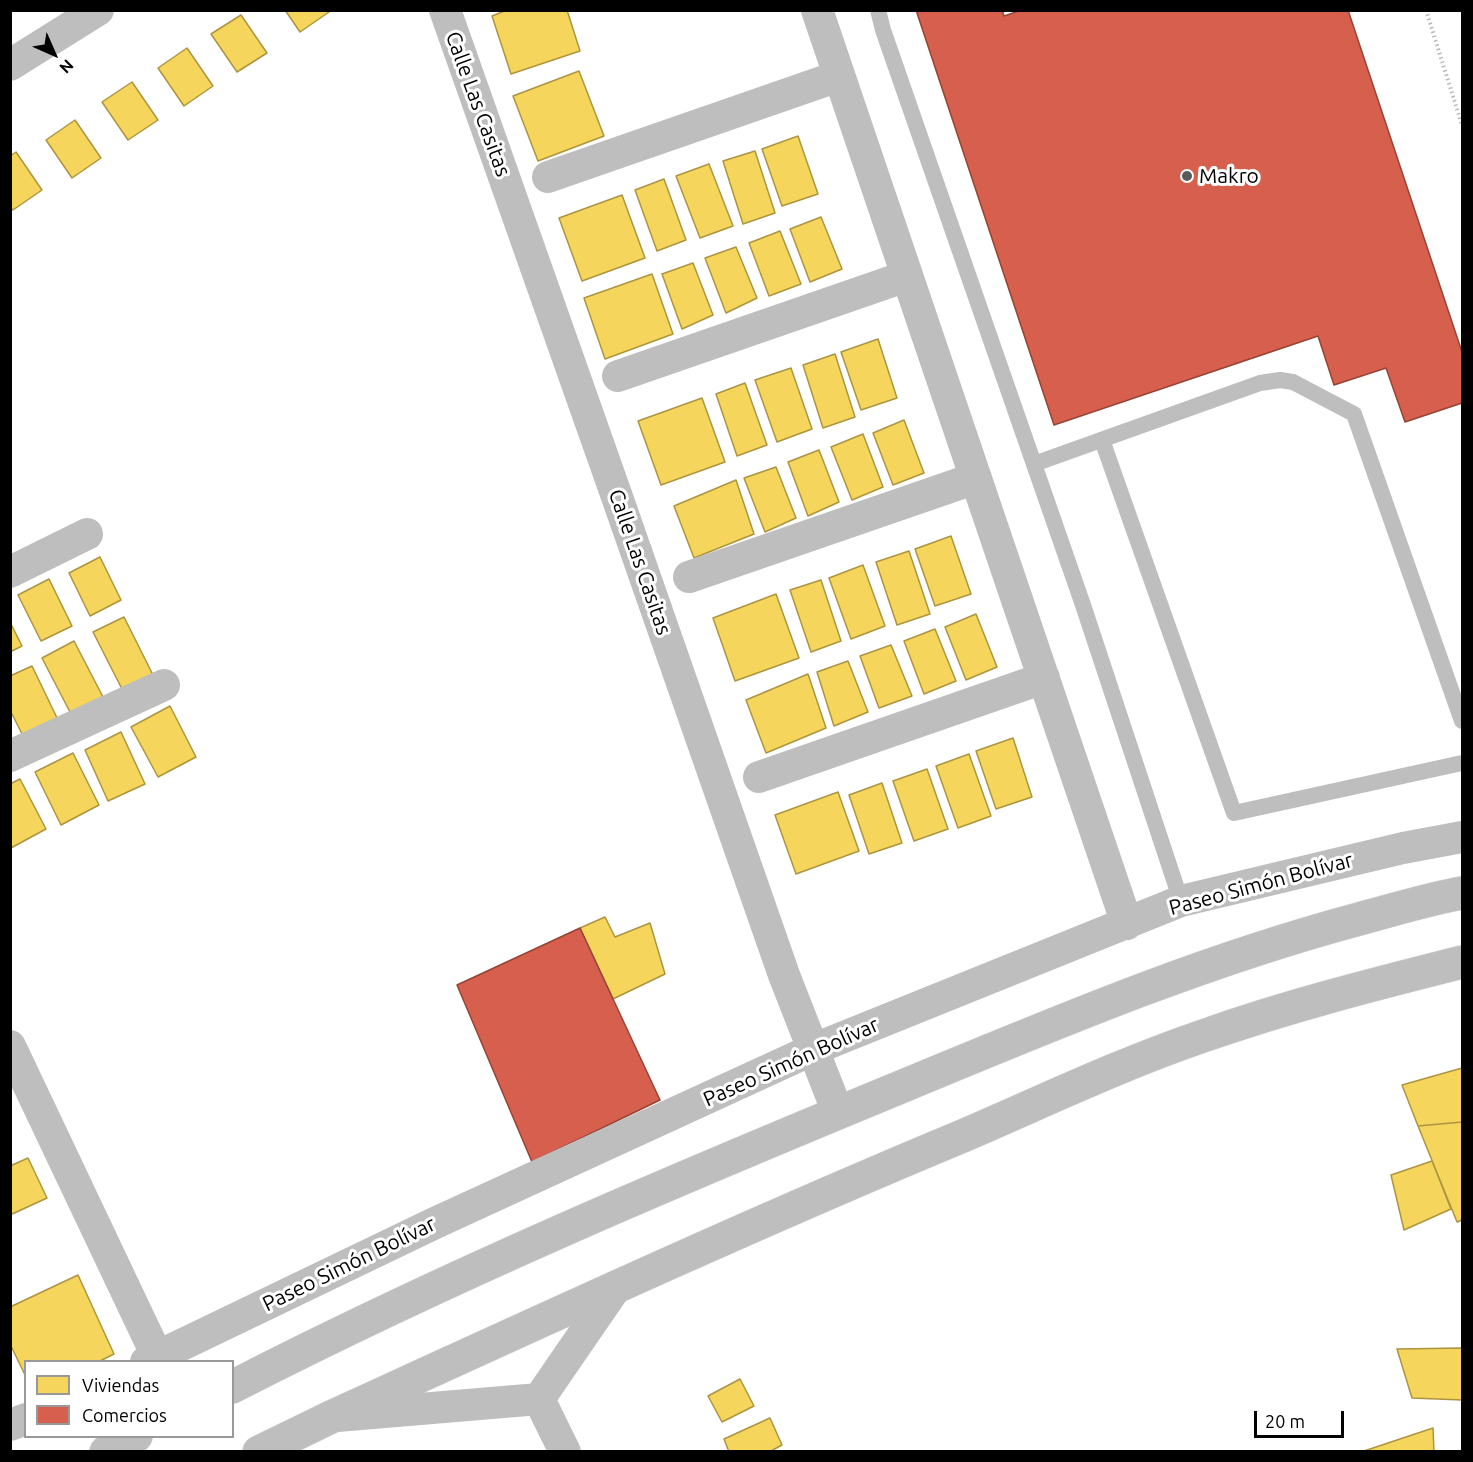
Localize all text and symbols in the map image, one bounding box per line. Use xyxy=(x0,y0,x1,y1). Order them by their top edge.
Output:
north arrow xyxy=(24,24,84,84)
street label: Calle Las Casitas xyxy=(440,28,516,180)
text: N xyxy=(56,56,77,77)
place label: Makro xyxy=(1199,163,1259,189)
marker: Makro xyxy=(1180,169,1194,183)
street label: Calle Las Casitas xyxy=(603,486,677,638)
street label: Paseo Simón Bolívar xyxy=(1166,847,1356,921)
street label: Paseo Simón Bolívar xyxy=(699,1012,883,1112)
street label: Paseo Simón Bolívar xyxy=(258,1211,440,1317)
legend xyxy=(24,1360,234,1438)
text: Viviendas xyxy=(82,1375,159,1395)
scale bar xyxy=(1257,1399,1347,1437)
text: Comercios xyxy=(82,1405,167,1425)
text: 20 m xyxy=(1265,1411,1305,1431)

